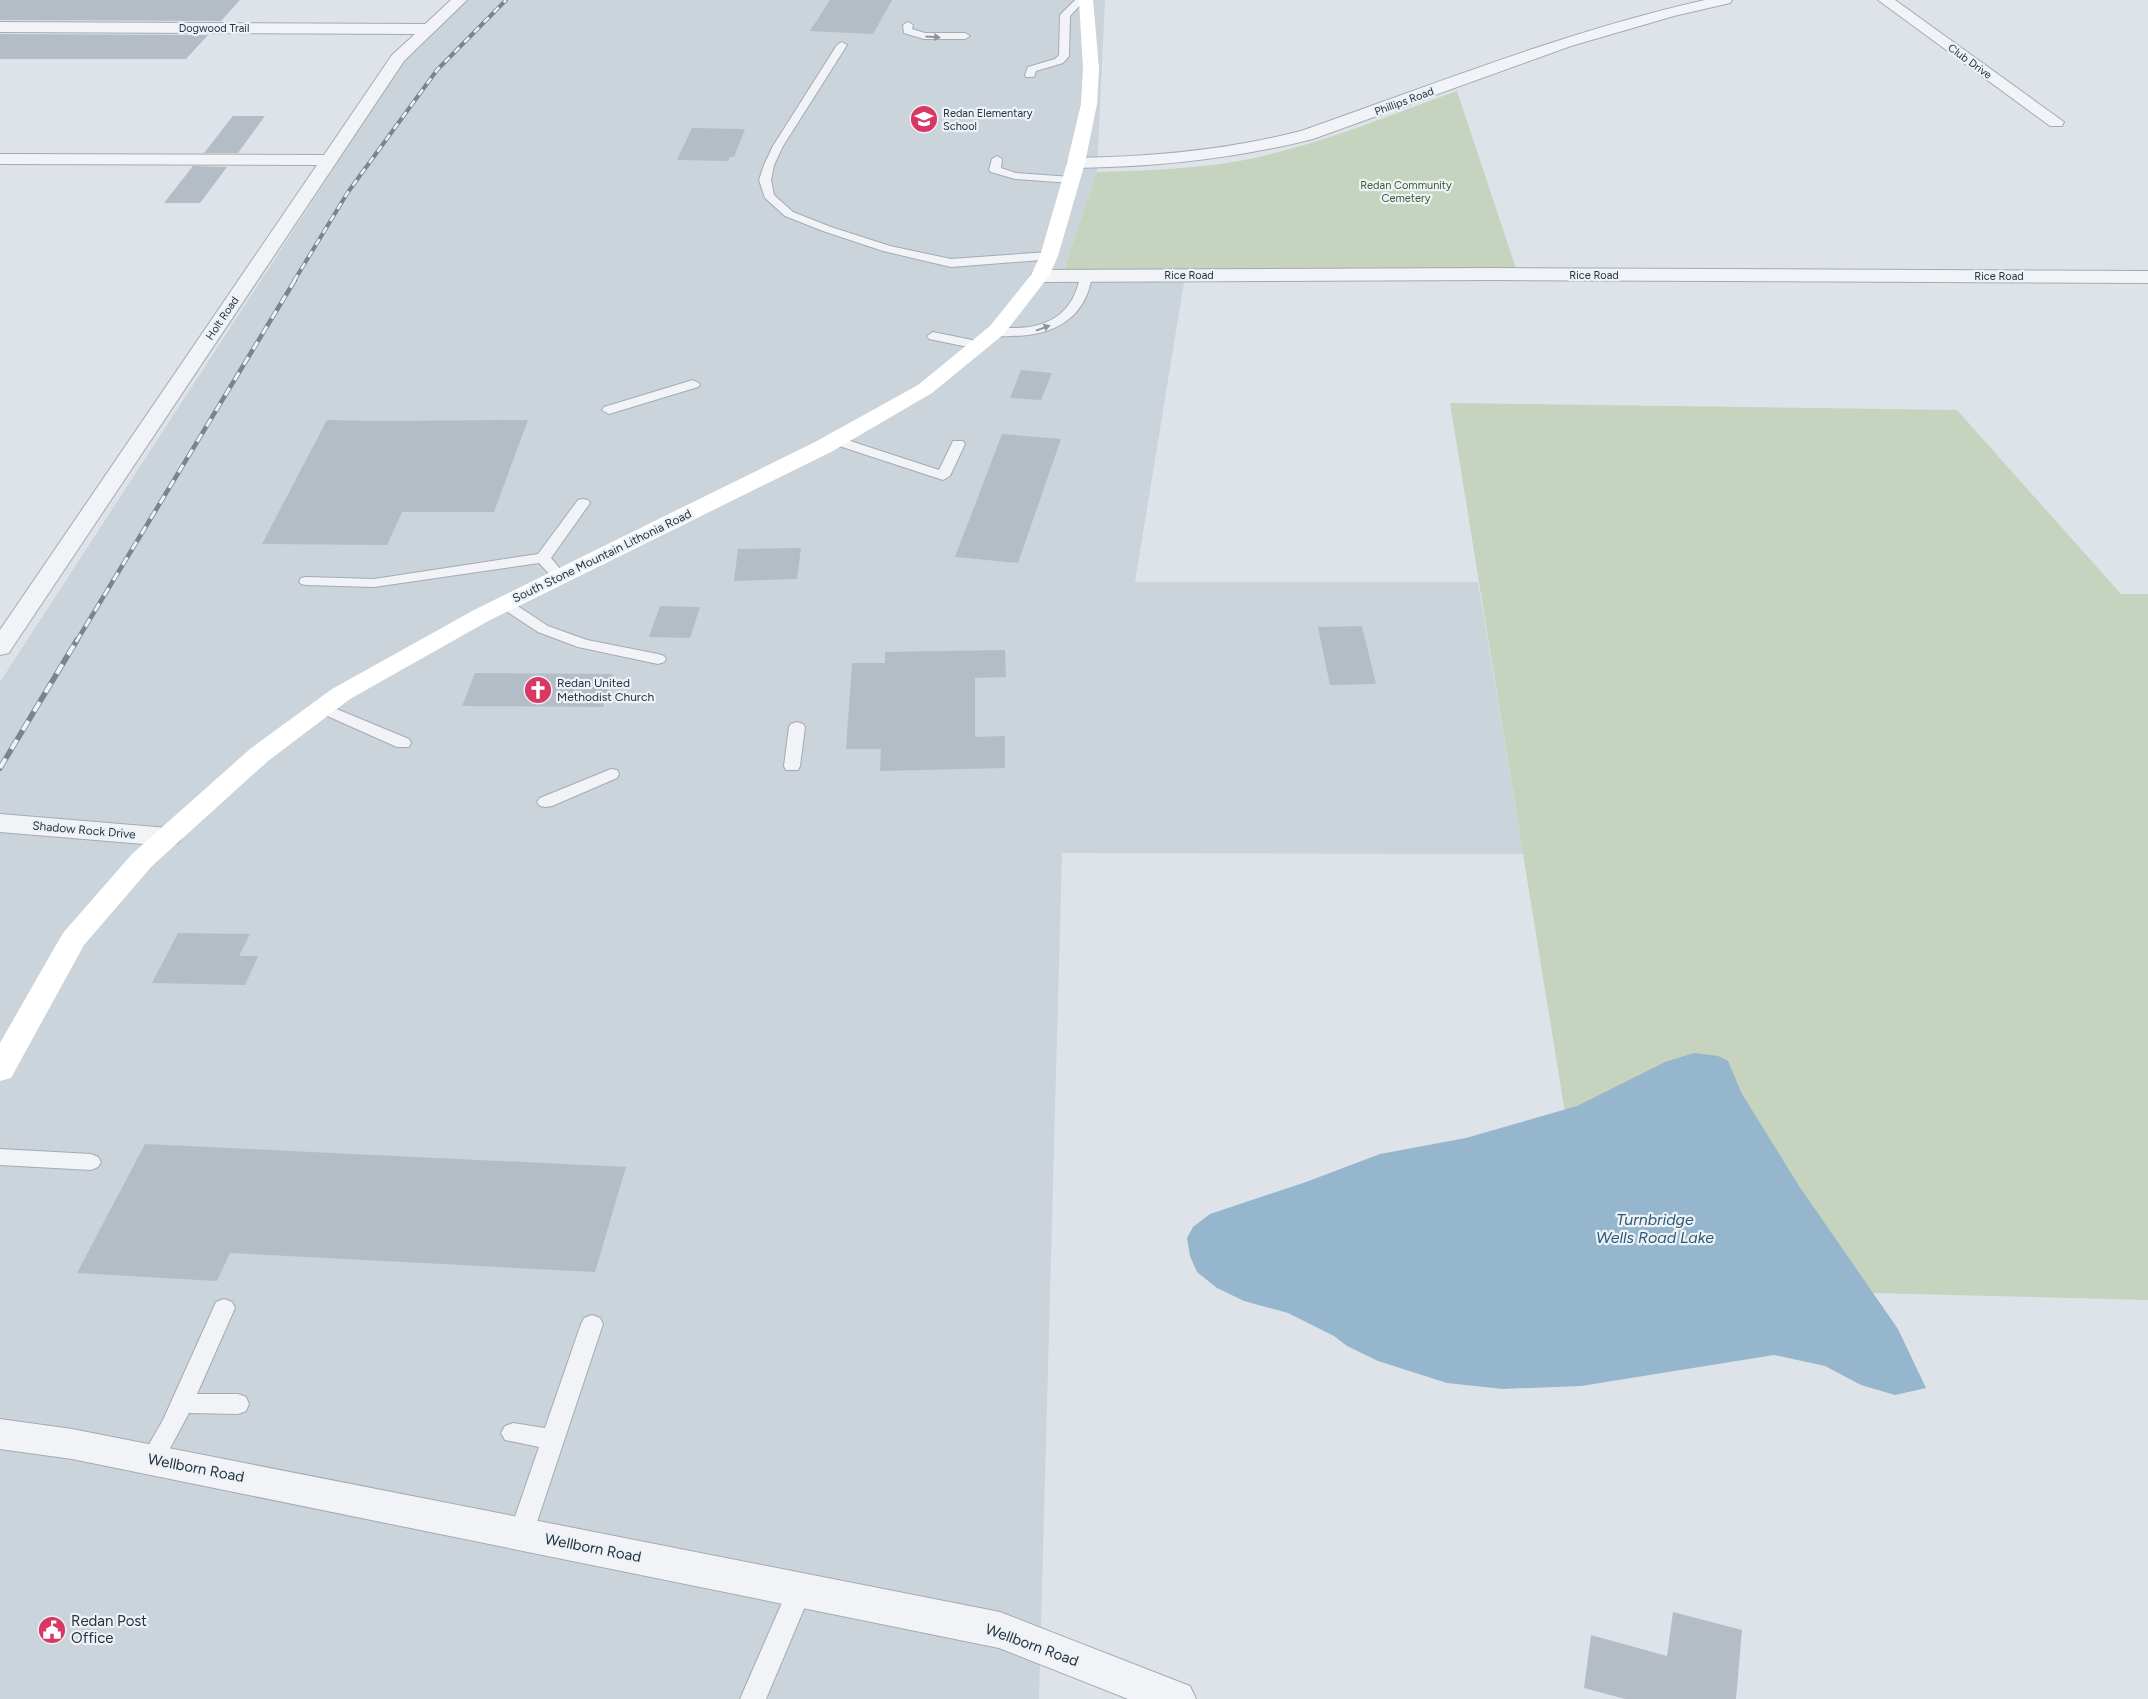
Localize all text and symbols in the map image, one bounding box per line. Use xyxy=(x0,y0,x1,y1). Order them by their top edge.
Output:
street label: Dogwood Trail xyxy=(179,22,249,35)
one-way arrow xyxy=(925,33,941,41)
street label: Club Drive xyxy=(1945,41,1994,82)
street label: Phillips Road xyxy=(1373,85,1436,118)
school or university icon: Redan Elementary School xyxy=(909,104,939,134)
place label: Redan Elementary School xyxy=(943,107,1033,133)
park label: Redan Community Cemetery xyxy=(1360,179,1452,205)
street label: Rice Road xyxy=(1164,269,1214,282)
street label: Rice Road xyxy=(1569,269,1619,282)
street label: Rice Road xyxy=(1974,270,2024,283)
street label: Holt Road xyxy=(203,294,242,342)
one-way arrow xyxy=(1036,324,1051,332)
street label: South Stone Mountain Lithonia Road xyxy=(510,506,694,606)
church icon: Redan United Methodist Church xyxy=(523,675,553,705)
place label: Redan United Methodist Church xyxy=(557,676,654,704)
street label: Shadow Rock Drive xyxy=(32,818,137,842)
water label: Turnbridge Wells Road Lake xyxy=(1596,1210,1714,1247)
street label: Wellborn Road xyxy=(146,1450,246,1486)
street label: Wellborn Road xyxy=(543,1530,643,1566)
place label: Redan Post Office xyxy=(71,1612,147,1647)
public building icon: Redan Post Office xyxy=(37,1615,67,1645)
street label: Wellborn Road xyxy=(983,1620,1081,1670)

